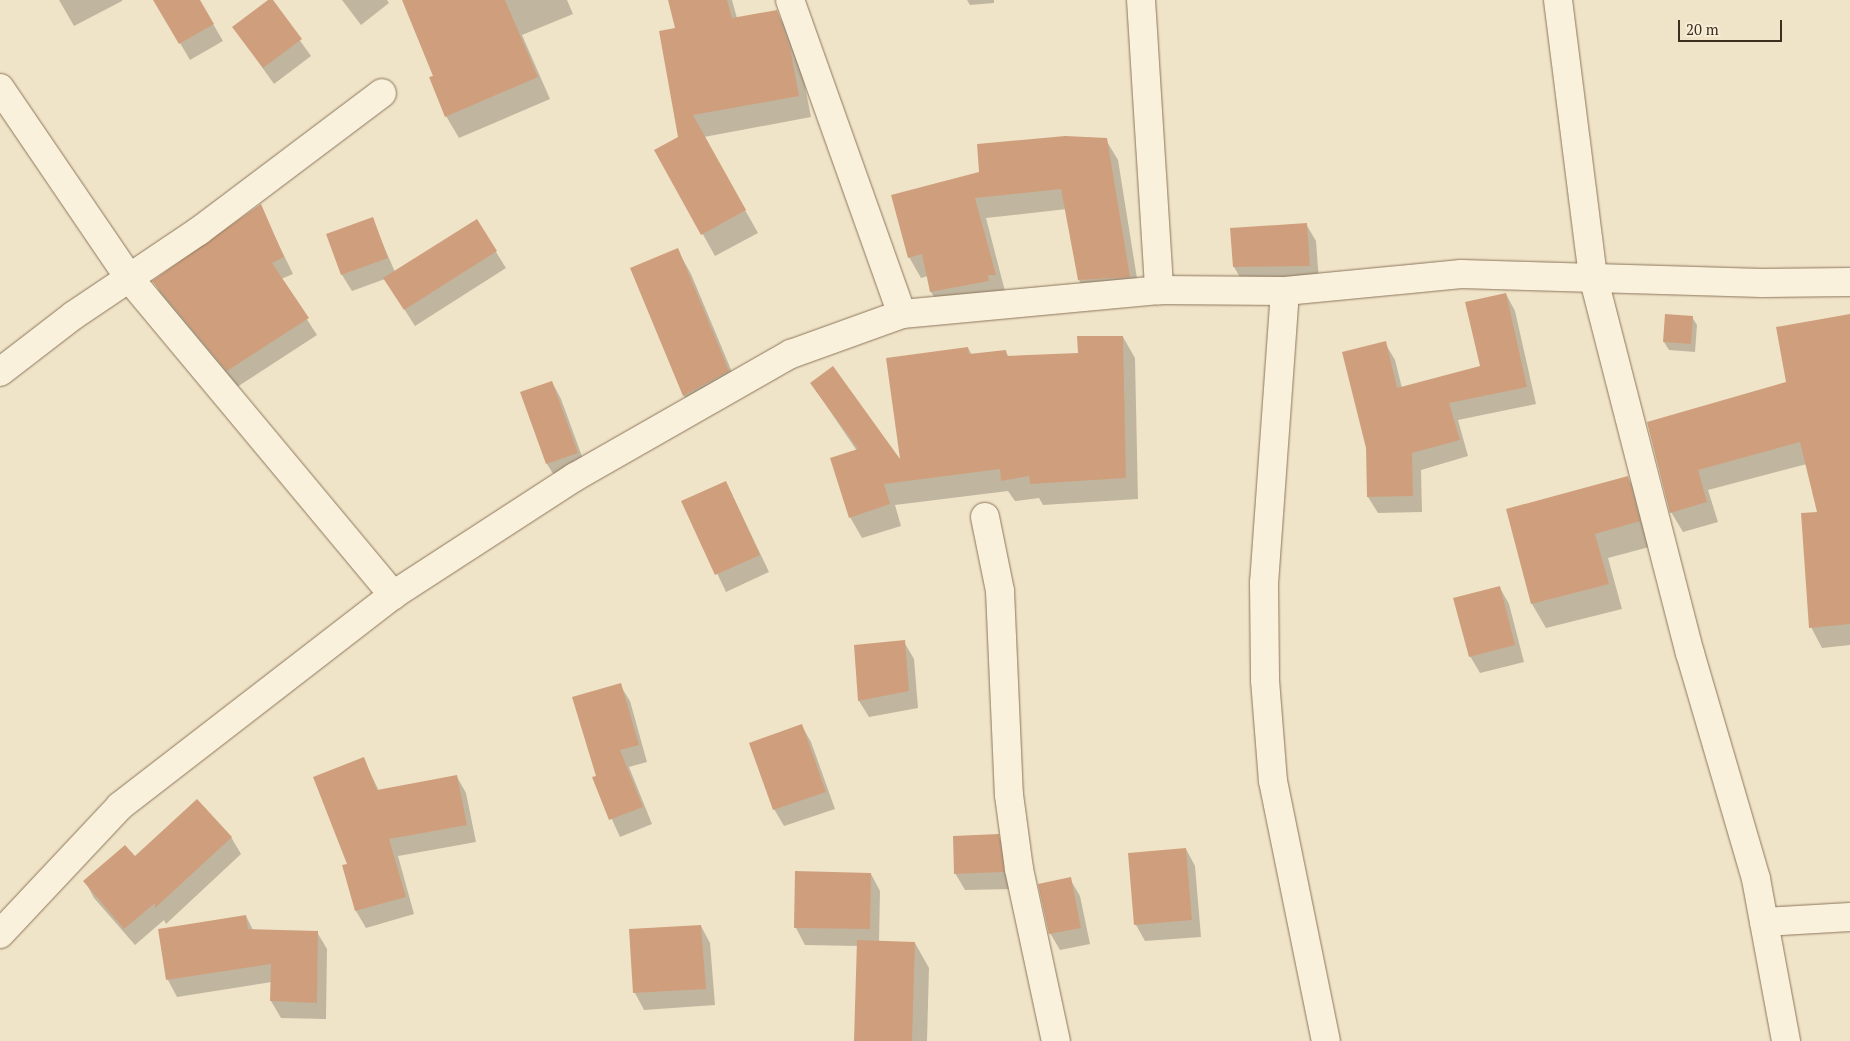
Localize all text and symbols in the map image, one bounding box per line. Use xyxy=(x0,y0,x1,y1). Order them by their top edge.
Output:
scale bar xyxy=(1680,10,1784,42)
text: 20 m xyxy=(1686,19,1719,39)

